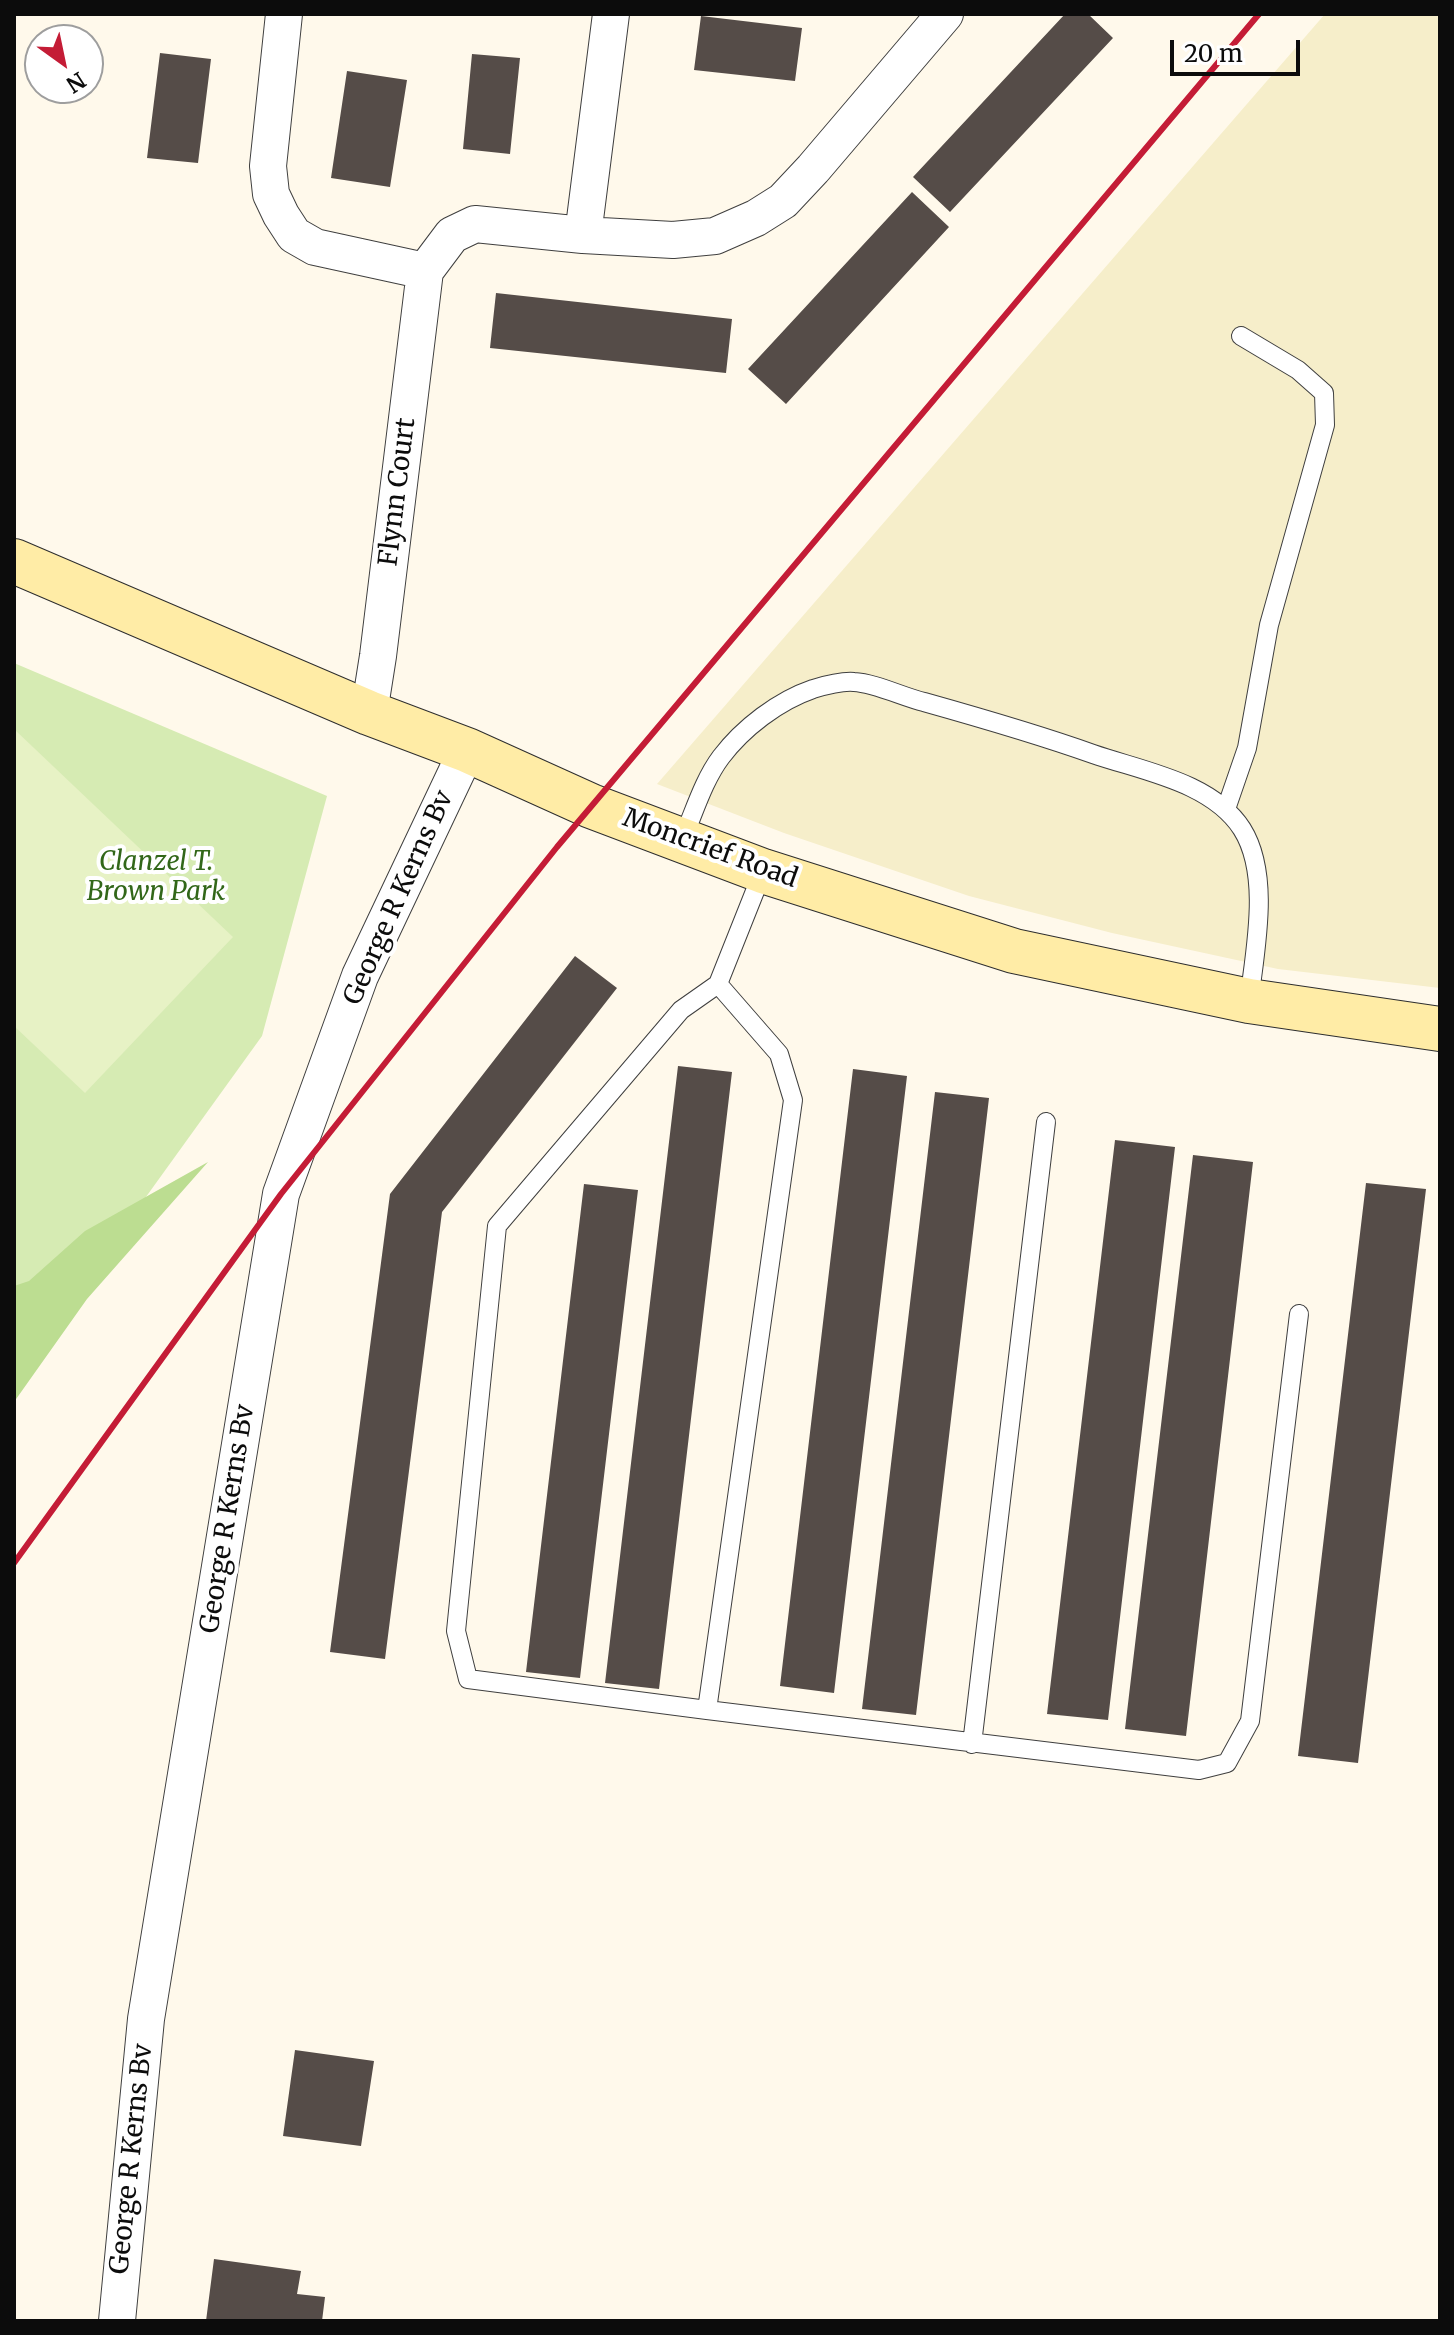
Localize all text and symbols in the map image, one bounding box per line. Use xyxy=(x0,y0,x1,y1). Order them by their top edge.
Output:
north arrow xyxy=(24,24,104,104)
scale bar xyxy=(1174,24,1304,74)
text: 20 m xyxy=(1184,38,1243,69)
text: N xyxy=(61,66,91,99)
street label: Flynn Court xyxy=(373,416,423,568)
street label: George R Kerns Bv xyxy=(338,786,460,1010)
street label: Moncrief Road xyxy=(618,803,802,895)
park label: Clanzel T. Brown Park xyxy=(87,847,225,908)
street label: George R Kerns Bv xyxy=(195,1402,261,1636)
street label: George R Kerns Bv xyxy=(104,2042,160,2276)

